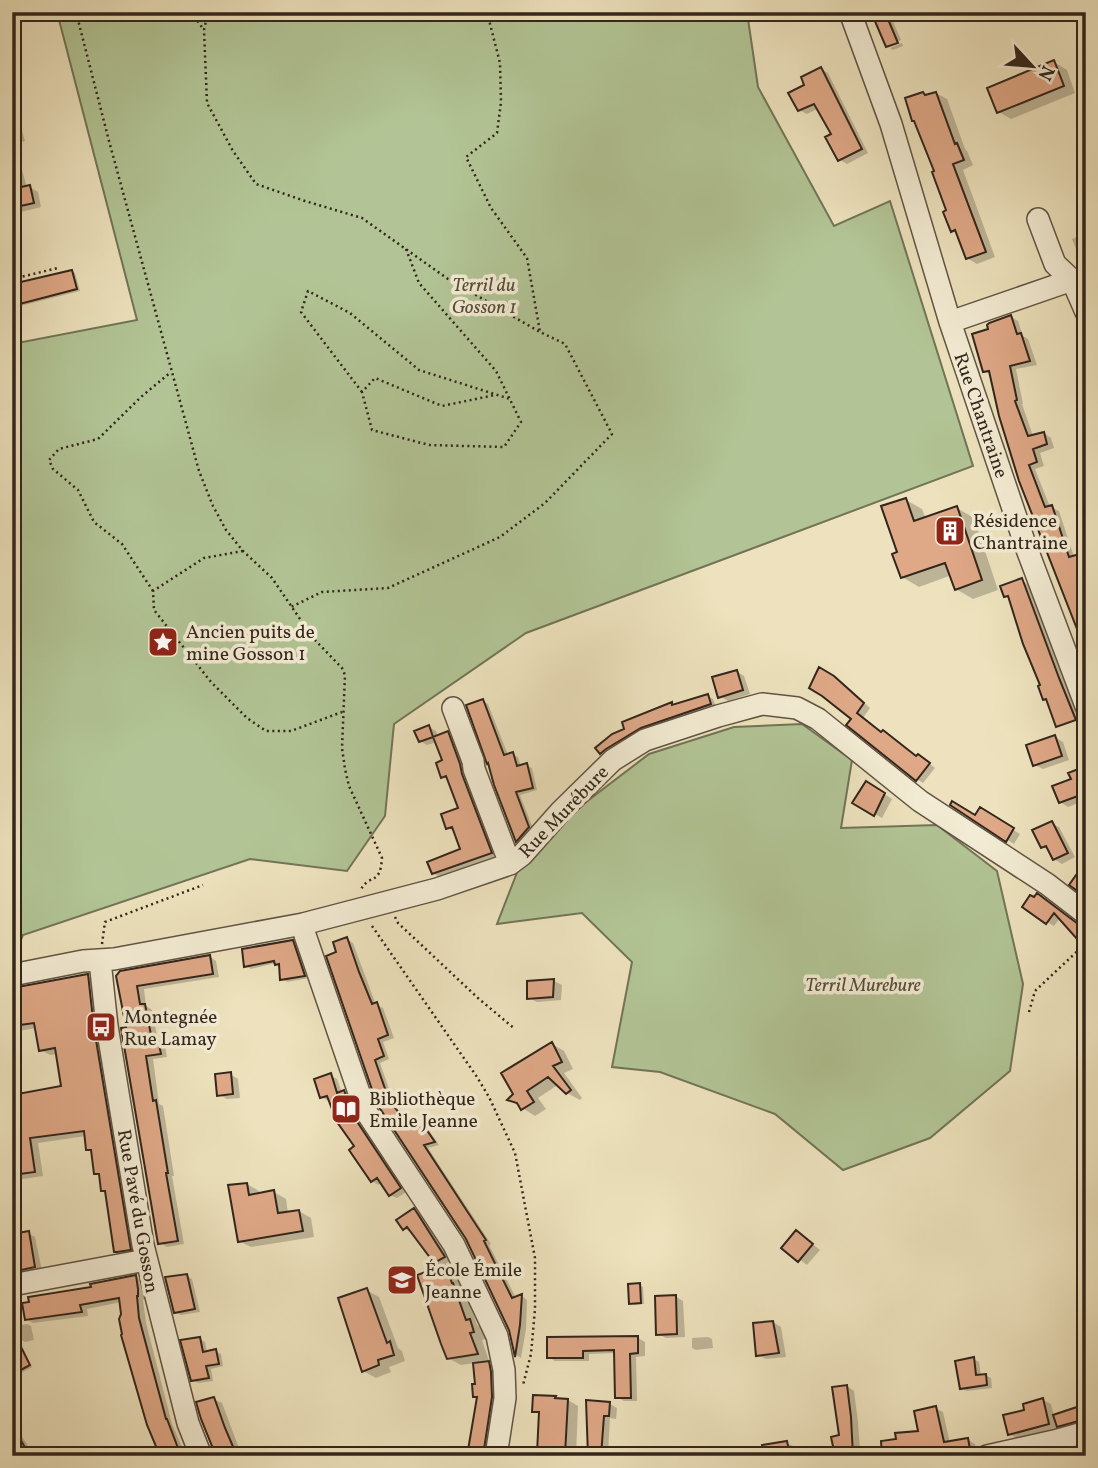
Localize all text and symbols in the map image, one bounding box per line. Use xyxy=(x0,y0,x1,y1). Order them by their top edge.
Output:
north arrow xyxy=(996,32,1066,102)
text: N xyxy=(1031,61,1060,85)
park label: Terril du Gosson 1 xyxy=(452,273,516,321)
street label: Rue Chantraine xyxy=(946,349,1014,482)
place label: Résidence Chantraine xyxy=(973,509,1068,557)
building icon: Résidence Chantraine xyxy=(933,514,967,548)
place label: Ancien puits de mine Gosson 1 xyxy=(186,620,315,668)
place icon: Ancien puits de mine Gosson 1 xyxy=(146,625,180,659)
street label: Rue Murébure xyxy=(514,760,615,864)
park label: Terril Murebure xyxy=(805,973,921,999)
place label: Montegnée Rue Lamay xyxy=(124,1005,217,1053)
bus stop icon: Montegnée Rue Lamay xyxy=(84,1010,118,1044)
place label: Bibliothèque Emile Jeanne xyxy=(369,1087,478,1135)
library icon: Bibliothèque Emile Jeanne xyxy=(329,1092,363,1126)
street label: Rue Pavé du Gosson xyxy=(110,1127,164,1295)
place label: École Émile Jeanne xyxy=(425,1258,522,1306)
school or university icon: École Émile Jeanne xyxy=(385,1263,419,1297)

